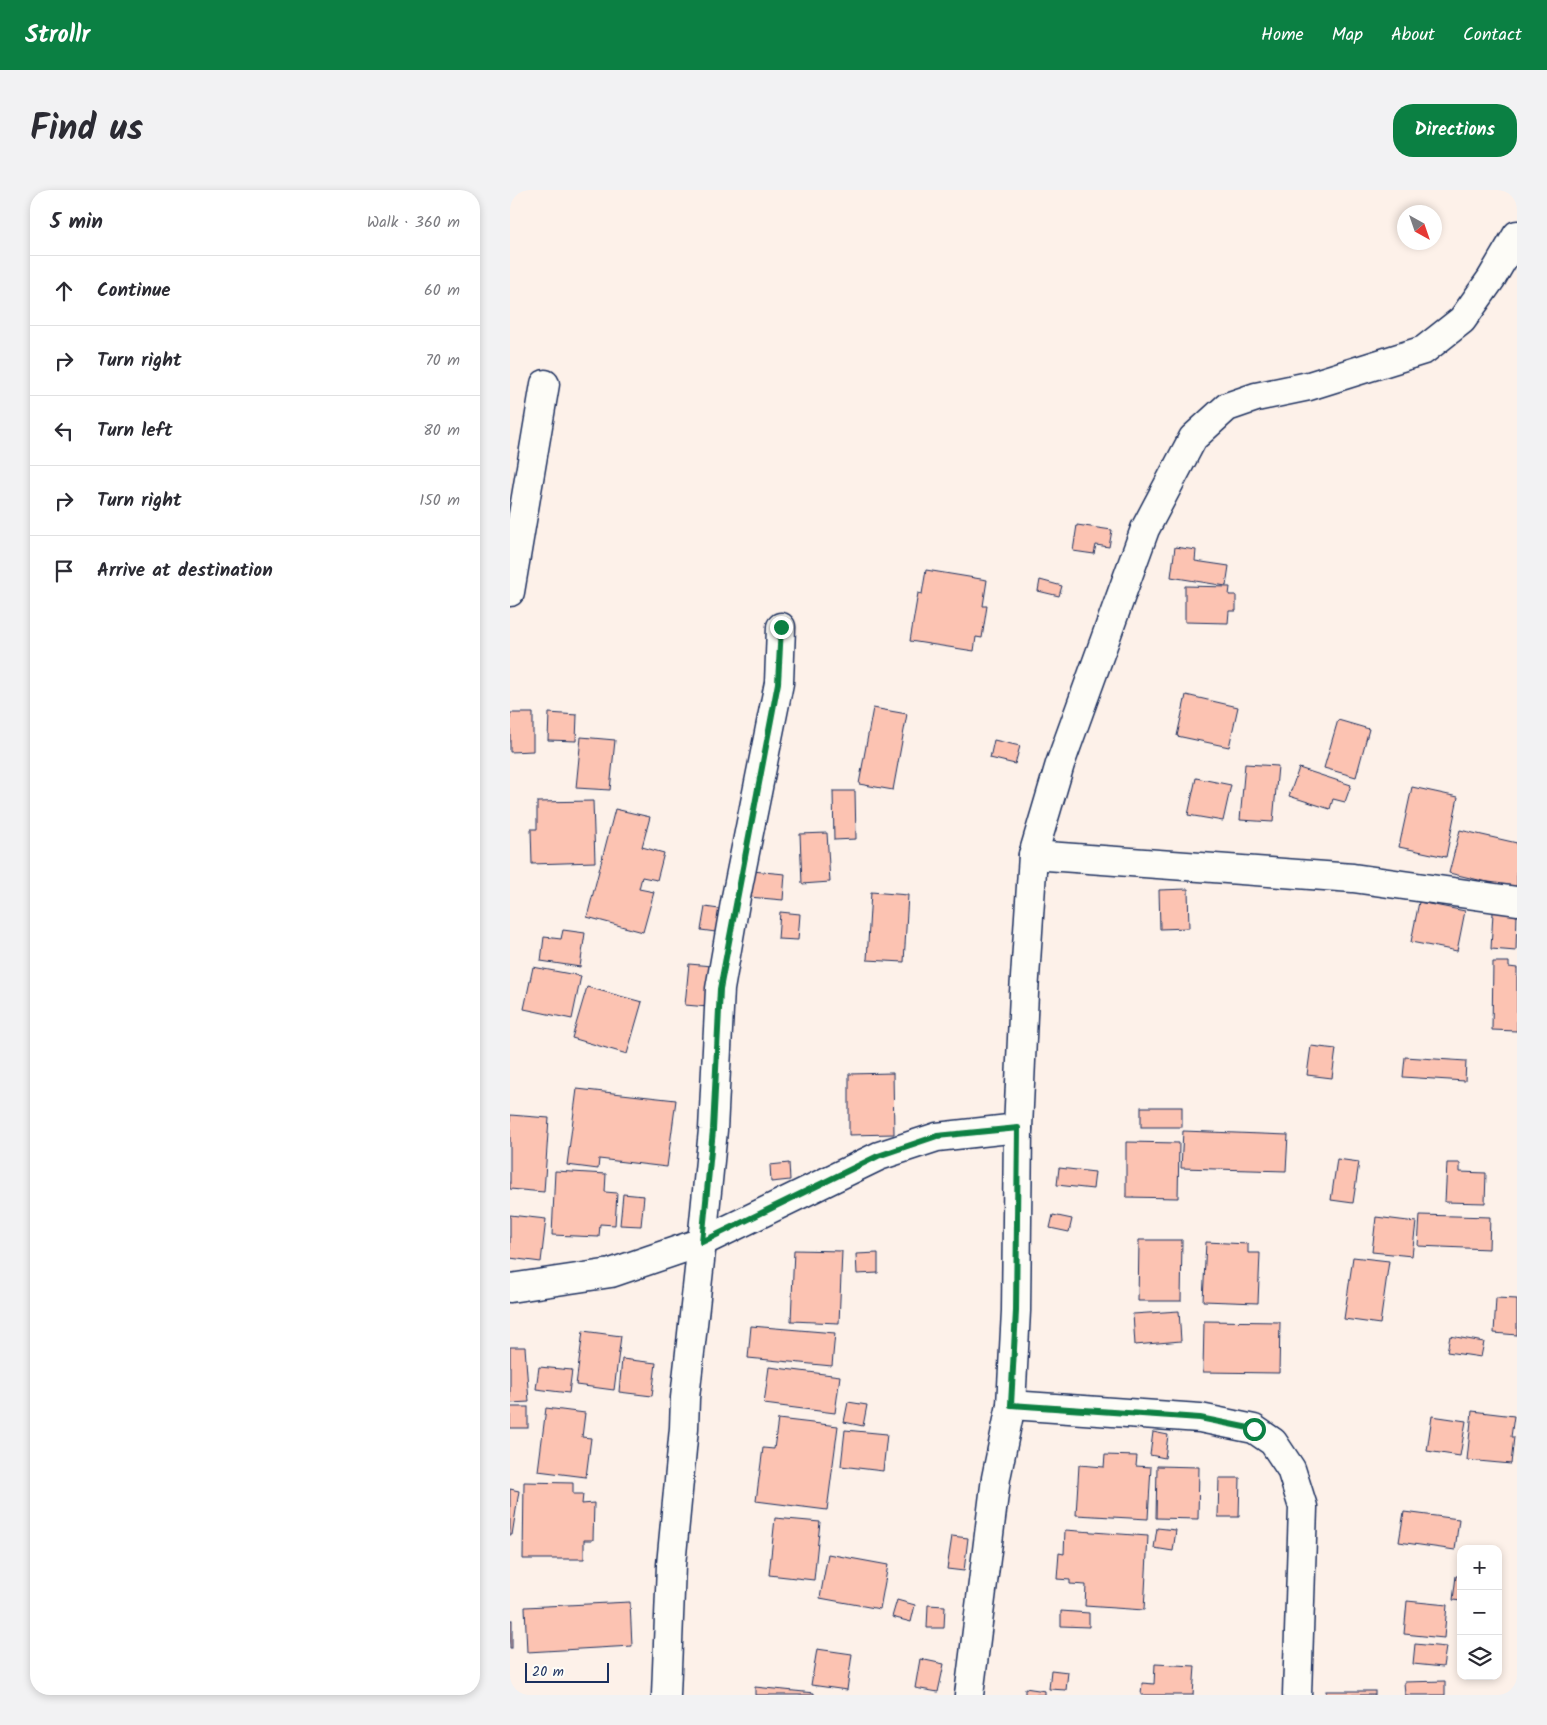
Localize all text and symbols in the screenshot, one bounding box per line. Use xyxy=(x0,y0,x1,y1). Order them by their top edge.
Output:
text: Strollr xyxy=(25,16,90,55)
text: Home xyxy=(1261,21,1304,50)
text: Map xyxy=(1332,21,1363,50)
text: About xyxy=(1391,21,1435,50)
text: Contact xyxy=(1463,21,1522,50)
text: Find us xyxy=(30,102,143,158)
button: Directions xyxy=(1393,104,1517,157)
north arrow xyxy=(1397,205,1442,250)
text: 5 min xyxy=(50,206,103,239)
text: Walk · 360 m xyxy=(367,210,460,235)
text: Continue xyxy=(97,276,170,306)
icon: ahead xyxy=(50,277,78,305)
text: 60 m xyxy=(424,278,460,303)
text: Turn right xyxy=(97,346,182,376)
icon: right xyxy=(50,347,78,375)
text: 70 m xyxy=(425,348,460,373)
text: Turn left xyxy=(97,416,172,446)
icon: left xyxy=(50,417,78,445)
text: 80 m xyxy=(423,418,460,443)
text: Turn right xyxy=(97,486,182,516)
icon: right xyxy=(50,487,78,515)
text: 150 m xyxy=(419,488,460,513)
text: Arrive at destination xyxy=(97,556,273,586)
icon: arrive xyxy=(50,557,78,585)
route end xyxy=(770,616,793,639)
route start xyxy=(1243,1418,1266,1441)
map controls xyxy=(1457,1545,1502,1680)
button: + xyxy=(1457,1545,1502,1590)
button: − xyxy=(1457,1590,1502,1635)
button: layers xyxy=(1457,1635,1502,1680)
scale bar xyxy=(525,1660,609,1683)
text: 20 m xyxy=(532,1661,564,1683)

